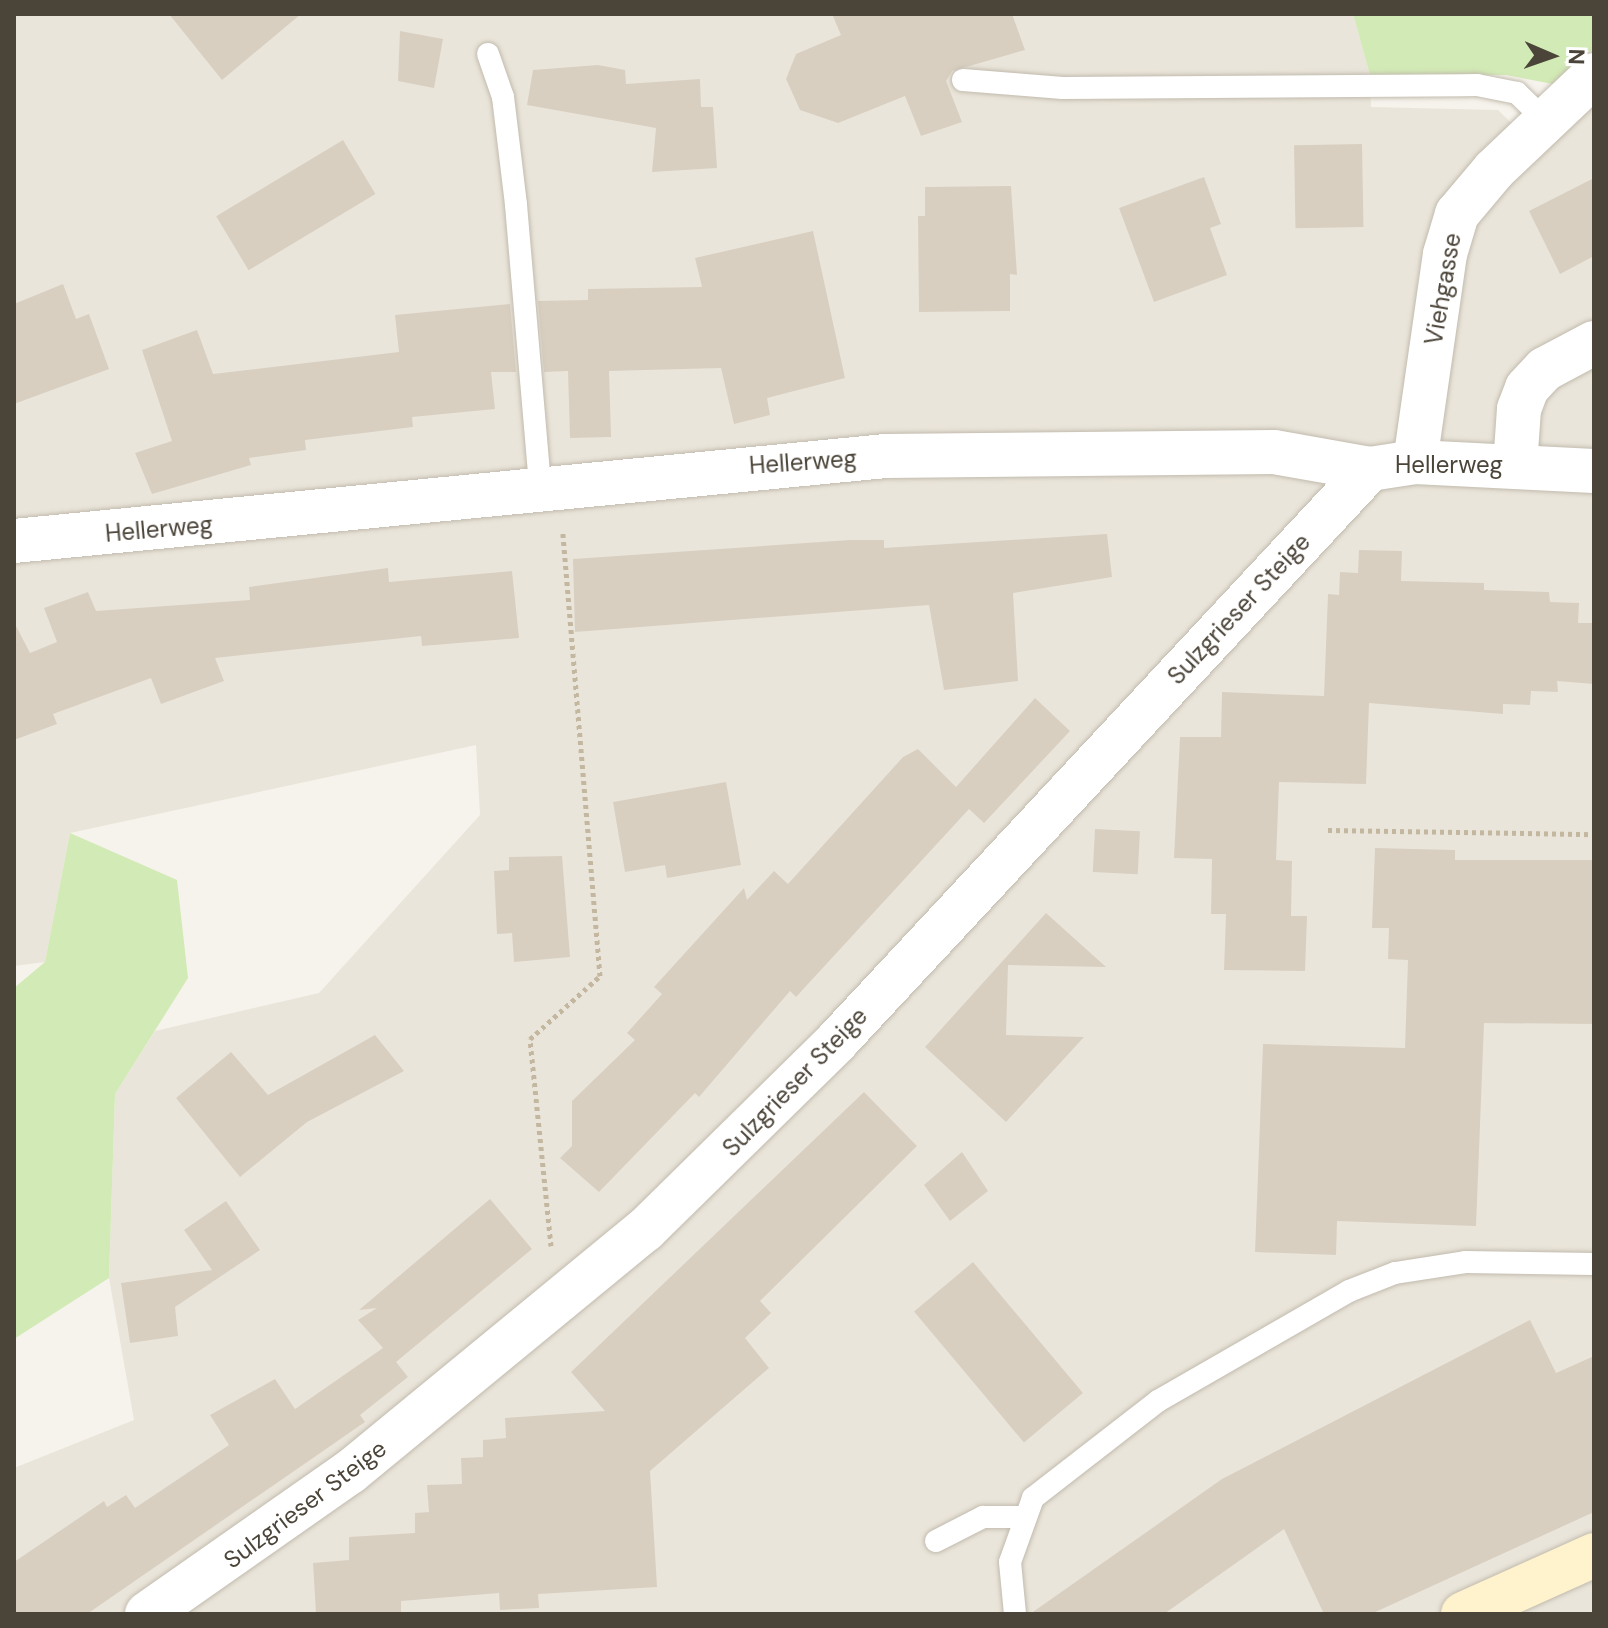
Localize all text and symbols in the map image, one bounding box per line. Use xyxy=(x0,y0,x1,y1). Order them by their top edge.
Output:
north arrow xyxy=(1512,16,1592,96)
text: N xyxy=(1562,48,1591,65)
street label: Viehgasse xyxy=(1419,231,1467,347)
street label: Hellerweg xyxy=(748,444,858,480)
street label: Hellerweg xyxy=(1395,451,1503,479)
street label: Hellerweg xyxy=(104,510,214,548)
street label: Sulzgrieser Steige xyxy=(1162,528,1316,690)
street label: Sulzgrieser Steige xyxy=(717,1002,873,1162)
street label: Sulzgrieser Steige xyxy=(218,1434,392,1574)

